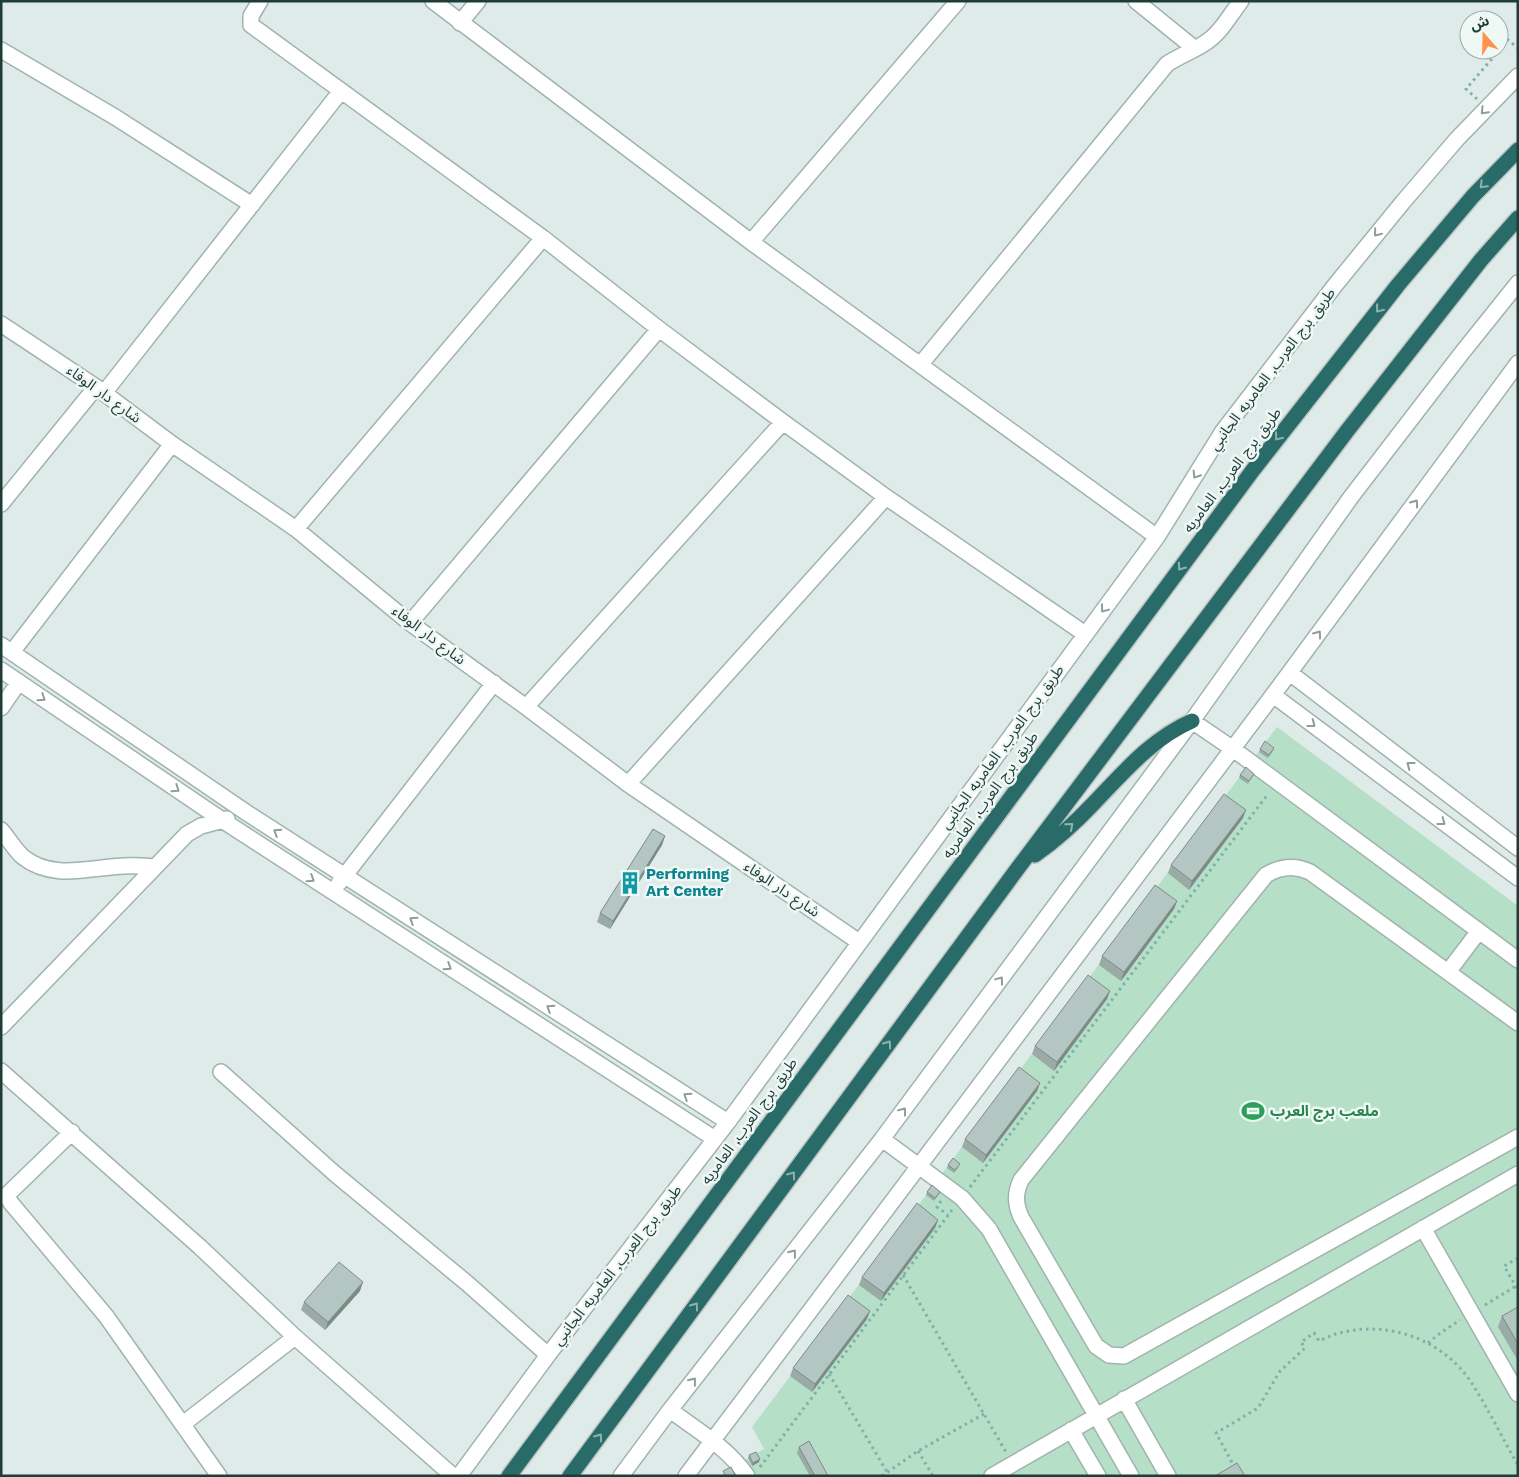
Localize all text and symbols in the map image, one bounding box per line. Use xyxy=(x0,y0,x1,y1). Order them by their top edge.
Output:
north arrow xyxy=(1459,10,1509,60)
text: ش xyxy=(1468,12,1491,34)
one-way arrow xyxy=(1481,105,1490,114)
one-way arrow xyxy=(1480,179,1489,188)
one-way arrow xyxy=(1375,227,1383,236)
street label: طريق برج العرب, العامريه الجانبي xyxy=(1205,284,1341,456)
one-way arrow xyxy=(1376,304,1385,313)
street label: شارع دار الوفاء xyxy=(62,361,145,430)
street label: طريق برج العرب, العامريه xyxy=(1179,404,1287,538)
one-way arrow xyxy=(1276,431,1284,440)
one-way arrow xyxy=(1192,469,1202,478)
one-way arrow xyxy=(1409,500,1417,509)
one-way arrow xyxy=(1178,561,1187,571)
street label: شارع دار الوفاء xyxy=(387,601,470,671)
one-way arrow xyxy=(1101,603,1109,612)
one-way arrow xyxy=(1313,631,1321,640)
street label: طريق برج العرب, العامريه الجانبي xyxy=(936,661,1068,833)
one-way arrow xyxy=(36,692,45,701)
one-way arrow xyxy=(1306,719,1315,727)
street label: طريق برج العرب, العامريه xyxy=(938,728,1042,862)
one-way arrow xyxy=(1406,762,1416,771)
one-way arrow xyxy=(170,783,180,792)
one-way arrow xyxy=(1436,816,1446,825)
one-way arrow xyxy=(1064,823,1073,832)
one-way arrow xyxy=(273,829,282,839)
street label: شارع دار الوفاء xyxy=(739,857,823,924)
place label: Performing Art Center xyxy=(646,865,729,900)
building icon: Performing Art Center xyxy=(617,870,643,896)
one-way arrow xyxy=(306,872,315,882)
one-way arrow xyxy=(410,917,419,927)
one-way arrow xyxy=(443,960,452,970)
one-way arrow xyxy=(994,977,1002,986)
one-way arrow xyxy=(547,1005,556,1014)
one-way arrow xyxy=(883,1041,891,1050)
street label: طريق برج العرب, العامريه xyxy=(697,1054,803,1190)
one-way arrow xyxy=(683,1093,693,1102)
sports icon: ملعب برج العرب xyxy=(1240,1098,1266,1124)
place label: ملعب برج العرب xyxy=(1270,1102,1379,1122)
one-way arrow xyxy=(897,1107,906,1117)
one-way arrow xyxy=(786,1171,795,1181)
street label: طريق برج العرب, العامريه الجانبي xyxy=(549,1181,688,1351)
one-way arrow xyxy=(787,1250,795,1259)
one-way arrow xyxy=(689,1302,698,1312)
one-way arrow xyxy=(687,1378,695,1387)
one-way arrow xyxy=(593,1434,601,1443)

